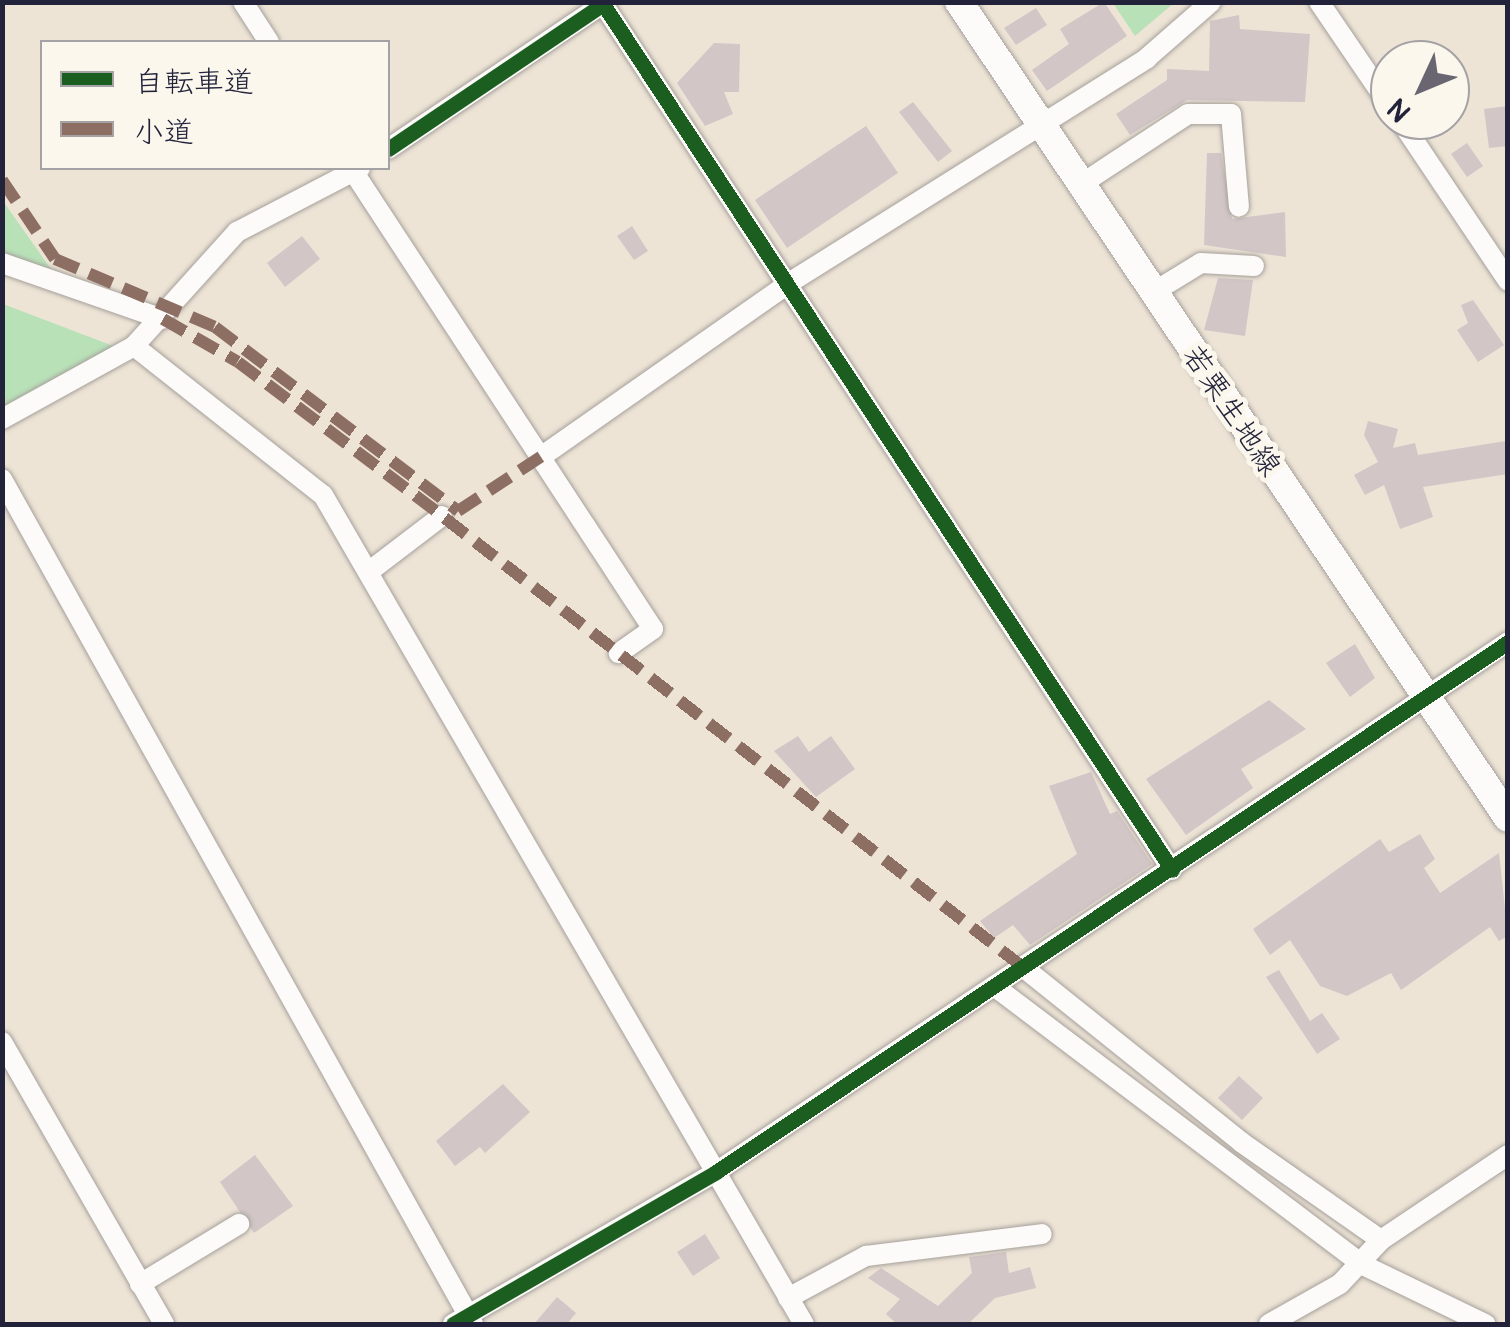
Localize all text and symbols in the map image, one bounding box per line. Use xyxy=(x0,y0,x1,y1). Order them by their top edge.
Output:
legend xyxy=(40,40,390,170)
north arrow xyxy=(1370,40,1470,140)
text: 自転車道 xyxy=(134,64,254,101)
text: N xyxy=(1380,91,1419,129)
text: 小道 xyxy=(134,114,194,151)
street label: 若栗生地線 xyxy=(1174,339,1288,483)

